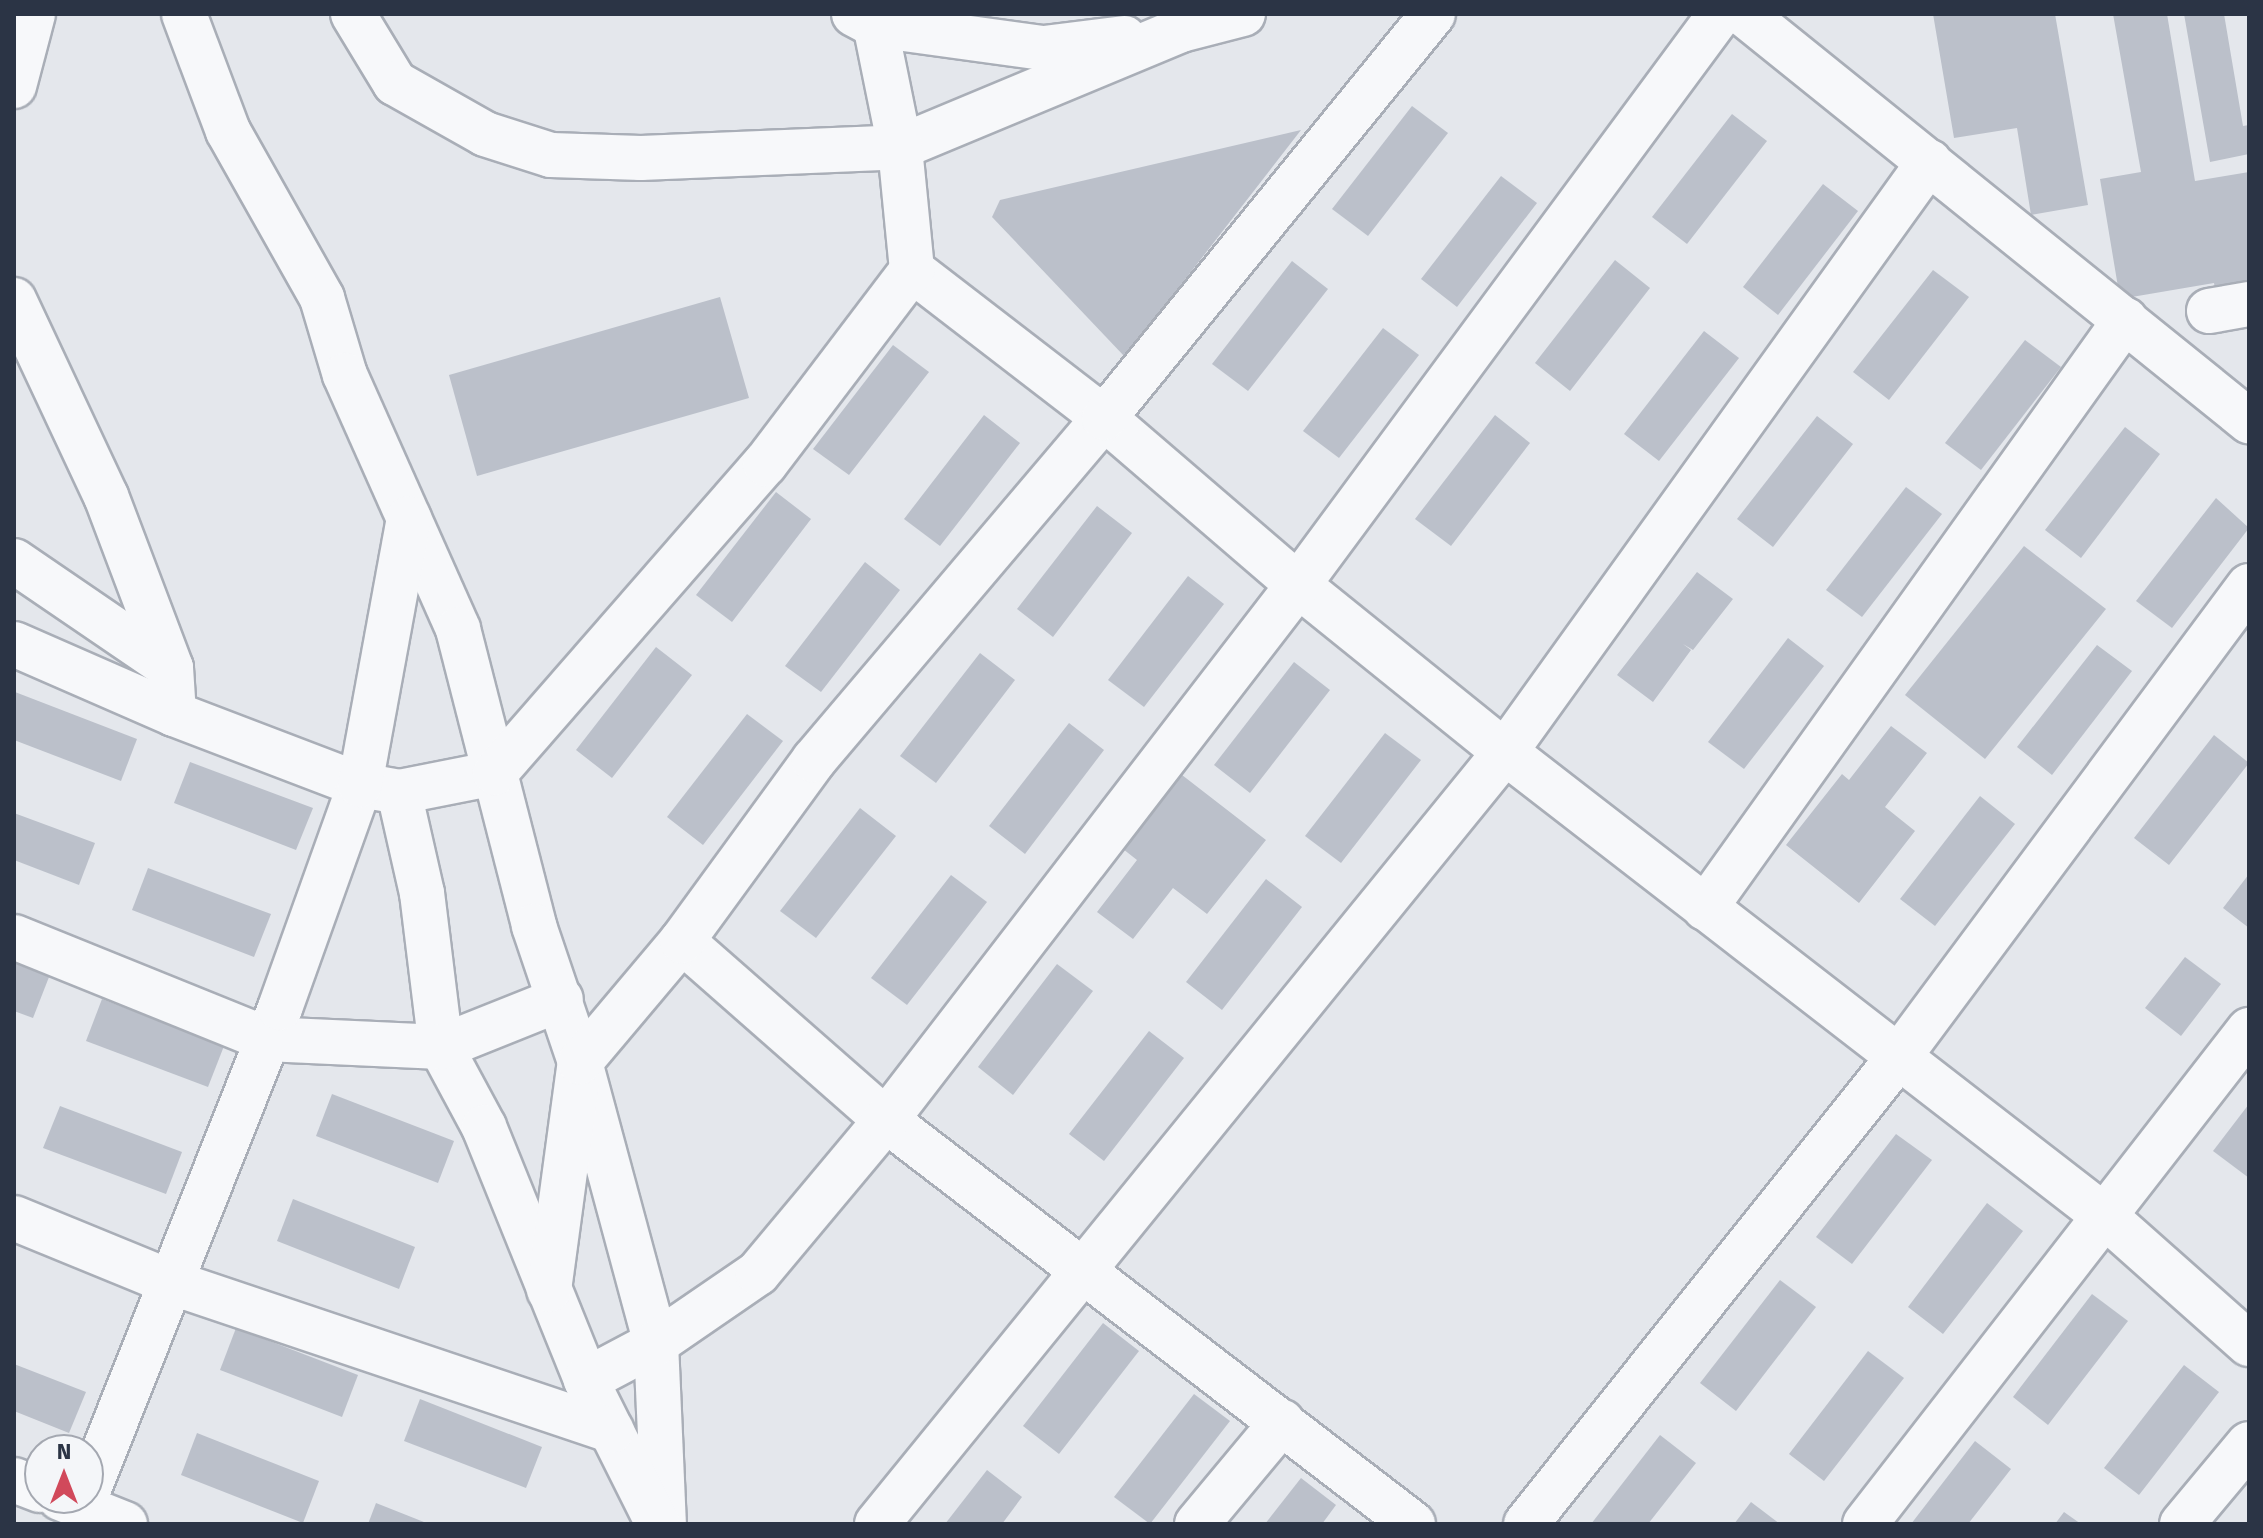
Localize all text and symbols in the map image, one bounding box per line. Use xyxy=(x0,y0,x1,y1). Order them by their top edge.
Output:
north arrow xyxy=(24,1434,104,1514)
text: N xyxy=(57,1438,71,1465)

